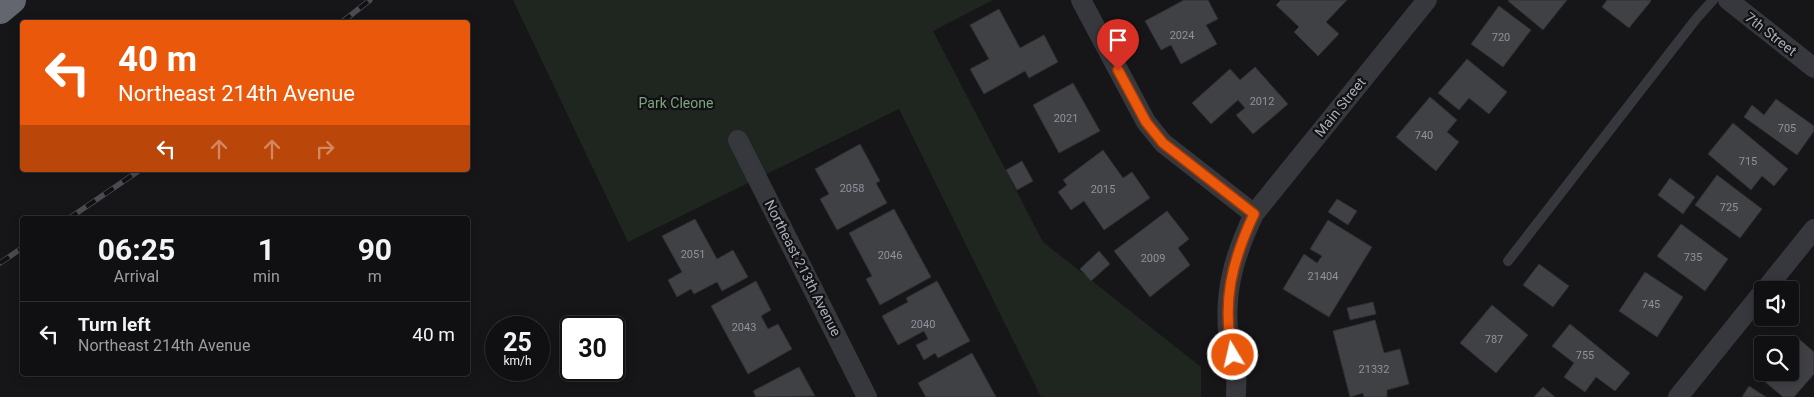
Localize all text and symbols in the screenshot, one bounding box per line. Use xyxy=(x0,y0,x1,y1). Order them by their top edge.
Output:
street label: 7th Street xyxy=(1742,9,1800,59)
pin xyxy=(1097,19,1139,70)
icon: arrive xyxy=(1104,26,1132,54)
house number: 2024 xyxy=(1170,29,1194,42)
house number: 720 xyxy=(1492,31,1510,44)
text: 40 m xyxy=(118,39,197,80)
icon: left xyxy=(35,40,100,105)
street label: Main Street xyxy=(1311,74,1369,140)
text: Northeast 214th Avenue xyxy=(118,81,355,106)
park label: Park Cleone xyxy=(639,95,713,111)
house number: 2012 xyxy=(1250,95,1274,108)
house number: 2021 xyxy=(1054,112,1078,125)
house number: 705 xyxy=(1778,122,1796,135)
house number: 740 xyxy=(1415,129,1433,142)
icon: left xyxy=(152,135,180,163)
icon: ahead xyxy=(205,135,233,163)
icon: ahead xyxy=(258,135,286,163)
icon: right xyxy=(311,135,339,163)
house number: 715 xyxy=(1739,155,1757,168)
house number: 2058 xyxy=(840,182,864,195)
house number: 2015 xyxy=(1091,183,1115,196)
street label: Northeast 213th Avenue xyxy=(762,197,844,339)
house number: 725 xyxy=(1720,201,1738,214)
text: 06:25 xyxy=(98,232,175,267)
text: 1 xyxy=(258,232,275,267)
text: 90 xyxy=(358,232,392,267)
house number: 2051 xyxy=(681,248,705,261)
house number: 2046 xyxy=(878,249,902,262)
house number: 735 xyxy=(1684,251,1702,264)
house number: 2009 xyxy=(1141,252,1165,265)
text: Arrival xyxy=(114,267,159,286)
text: min xyxy=(253,267,280,286)
text: m xyxy=(368,267,382,286)
house number: 21404 xyxy=(1308,270,1338,283)
map controls xyxy=(1754,281,1799,381)
button: sound xyxy=(1754,281,1799,326)
house number: 745 xyxy=(1642,298,1660,311)
text: Turn left xyxy=(78,313,151,336)
speed limit sign: 30 xyxy=(560,316,625,381)
house number: 2040 xyxy=(911,318,935,331)
icon: left xyxy=(35,320,63,348)
house number: 2043 xyxy=(732,321,756,334)
text: 40 m xyxy=(412,323,455,346)
text: 25 xyxy=(503,328,532,357)
position arrow xyxy=(1206,328,1258,380)
house number: 787 xyxy=(1485,333,1503,346)
text: Northeast 214th Avenue xyxy=(78,336,250,355)
button: search xyxy=(1754,336,1799,381)
house number: 755 xyxy=(1576,349,1594,362)
text: km/h xyxy=(503,354,532,368)
house number: 21332 xyxy=(1359,363,1389,376)

